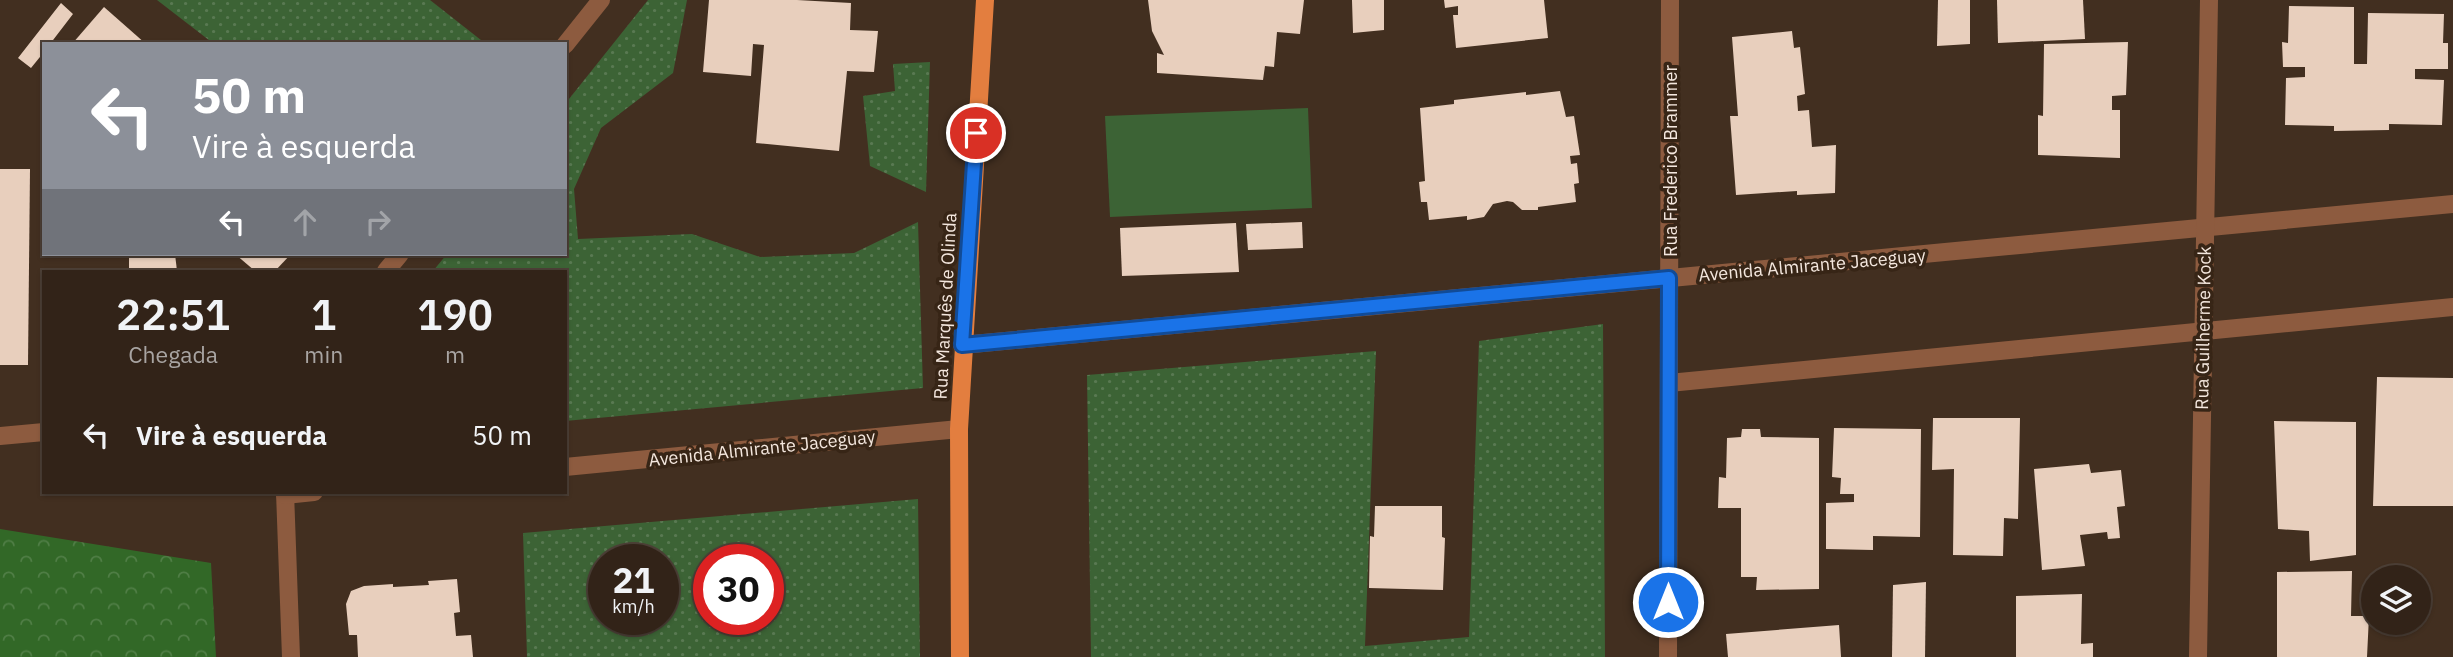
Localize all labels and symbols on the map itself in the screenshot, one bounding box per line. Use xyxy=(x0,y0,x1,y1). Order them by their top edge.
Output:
street label: Rua Frederico Brammer xyxy=(1659,65,1682,257)
pin xyxy=(946,103,1006,163)
street label: Rua Marquês de Olinda xyxy=(929,212,961,400)
street label: Avenida Almirante Jaceguay xyxy=(1697,244,1927,286)
street label: Rua Guilherme Kock xyxy=(2190,245,2216,410)
street label: Avenida Almirante Jaceguay xyxy=(647,425,877,471)
speed limit sign: 30 xyxy=(693,544,784,635)
position arrow xyxy=(1631,565,1705,639)

